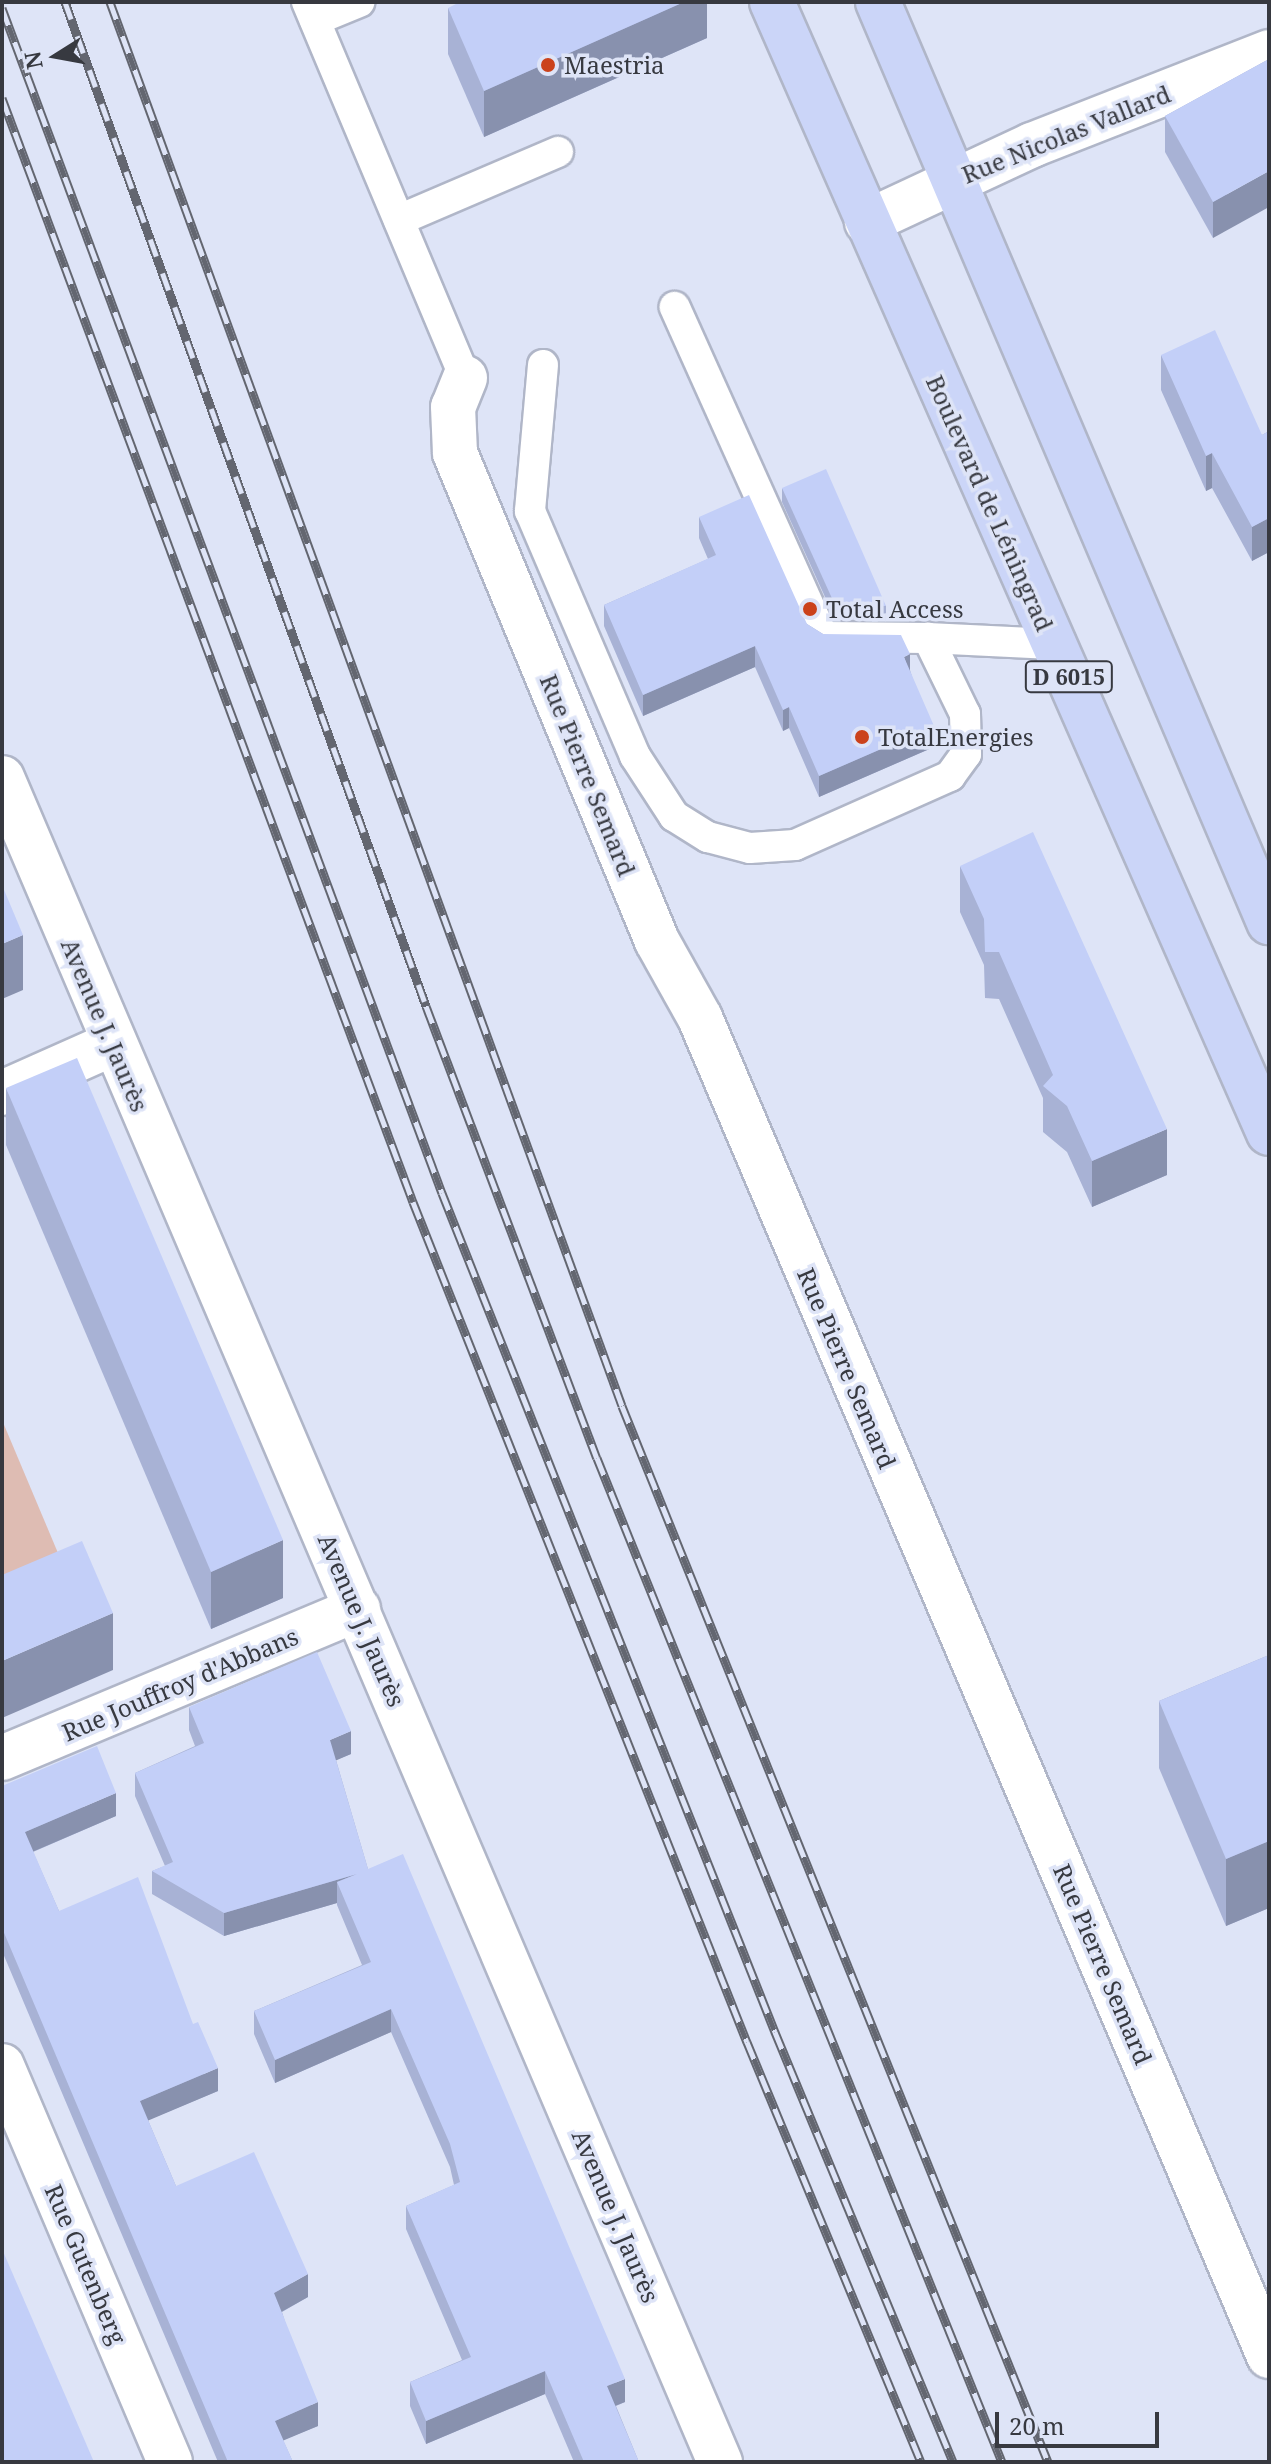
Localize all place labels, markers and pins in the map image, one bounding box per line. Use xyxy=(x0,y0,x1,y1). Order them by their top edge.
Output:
place label: Maestria xyxy=(564,51,665,79)
marker: Maestria xyxy=(539,56,557,74)
place label: Total Access xyxy=(826,595,964,623)
marker: Total Access xyxy=(801,600,819,618)
place label: TotalEnergies xyxy=(878,723,1034,751)
marker: TotalEnergies xyxy=(853,728,871,746)

